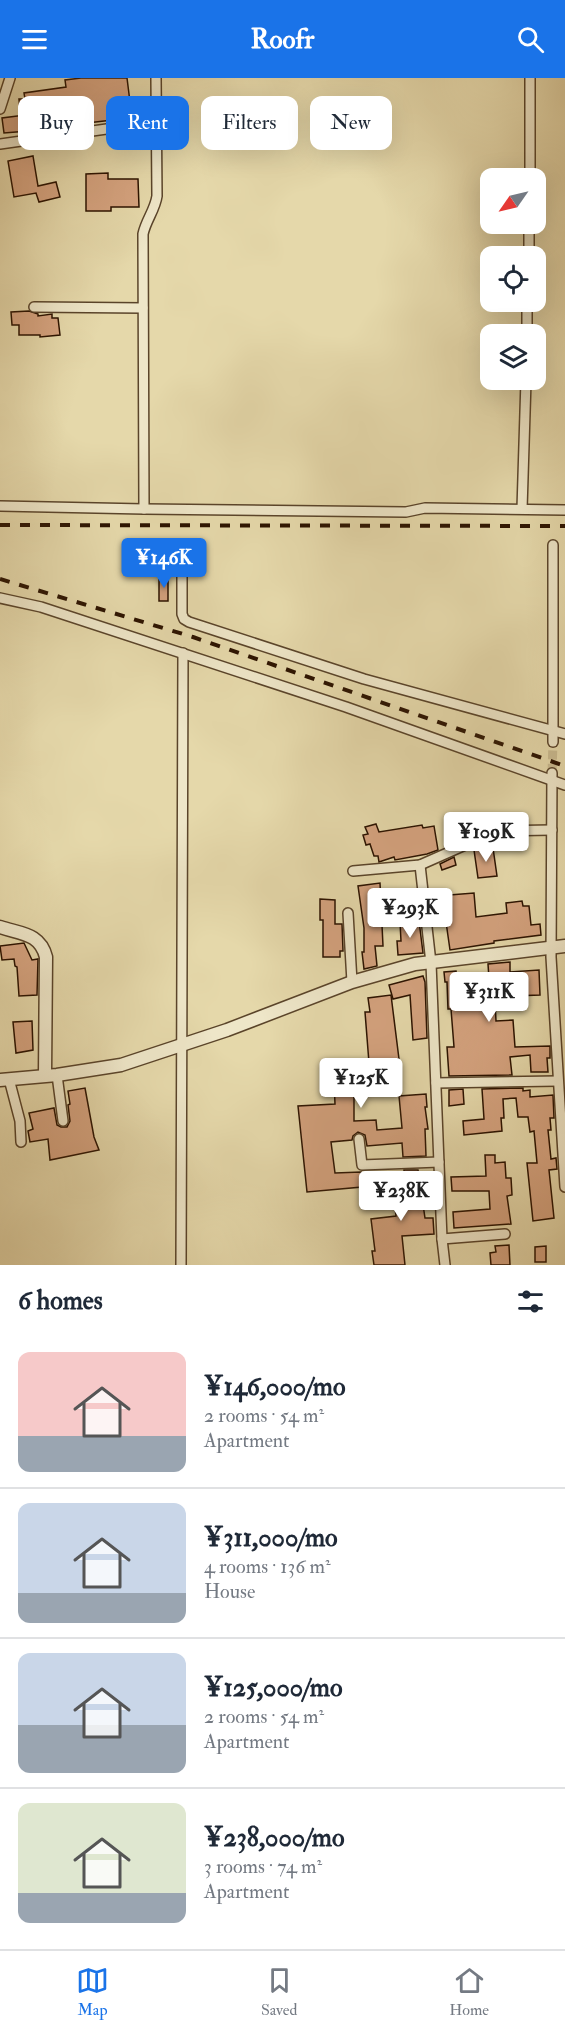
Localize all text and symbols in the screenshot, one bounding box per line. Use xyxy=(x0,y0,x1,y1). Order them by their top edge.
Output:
icon: menu xyxy=(18,23,51,56)
text: Roofr xyxy=(251,23,314,56)
icon: search xyxy=(514,23,547,56)
chip: Buy xyxy=(18,96,94,150)
chip: Rent xyxy=(106,96,189,150)
chip: Filters xyxy=(201,96,298,150)
chip: New xyxy=(310,96,392,150)
north arrow xyxy=(480,168,546,234)
map controls xyxy=(480,168,546,390)
button: locate xyxy=(480,246,546,312)
button: layers xyxy=(480,324,546,390)
pin: ¥146K xyxy=(122,538,206,589)
text: ¥146K xyxy=(135,545,193,570)
pin: ¥109K xyxy=(444,812,528,863)
text: ¥109K xyxy=(458,819,514,844)
pin: ¥293K xyxy=(368,888,452,939)
text: ¥293K xyxy=(381,895,439,920)
pin: ¥311K xyxy=(447,972,531,1023)
text: ¥311K xyxy=(464,979,514,1004)
pin: ¥125K xyxy=(319,1058,403,1109)
text: ¥125K xyxy=(333,1065,389,1090)
pin: ¥238K xyxy=(359,1171,443,1222)
text: ¥238K xyxy=(373,1178,429,1203)
text: 6 homes xyxy=(18,1285,103,1317)
icon: filters xyxy=(514,1285,547,1318)
text: ¥146,000/mo xyxy=(204,1371,345,1403)
icon: home xyxy=(66,1376,138,1448)
text: 2 rooms · 54 m² xyxy=(204,1403,324,1428)
text: Apartment xyxy=(204,1428,289,1453)
text: ¥311,000/mo xyxy=(204,1522,338,1554)
icon: home xyxy=(66,1527,138,1599)
text: 4 rooms · 136 m² xyxy=(204,1554,331,1579)
text: House xyxy=(204,1579,255,1604)
text: ¥125,000/mo xyxy=(204,1672,342,1704)
icon: home xyxy=(66,1677,138,1749)
text: 2 rooms · 54 m² xyxy=(204,1704,324,1729)
text: Apartment xyxy=(204,1729,289,1754)
text: ¥238,000/mo xyxy=(204,1822,344,1854)
icon: home xyxy=(66,1827,138,1899)
text: 3 rooms · 74 m² xyxy=(204,1854,322,1879)
text: Apartment xyxy=(204,1879,289,1904)
tab: Map xyxy=(76,1964,109,2020)
tab: Saved xyxy=(261,1964,297,2020)
tab: Home xyxy=(449,1964,489,2020)

